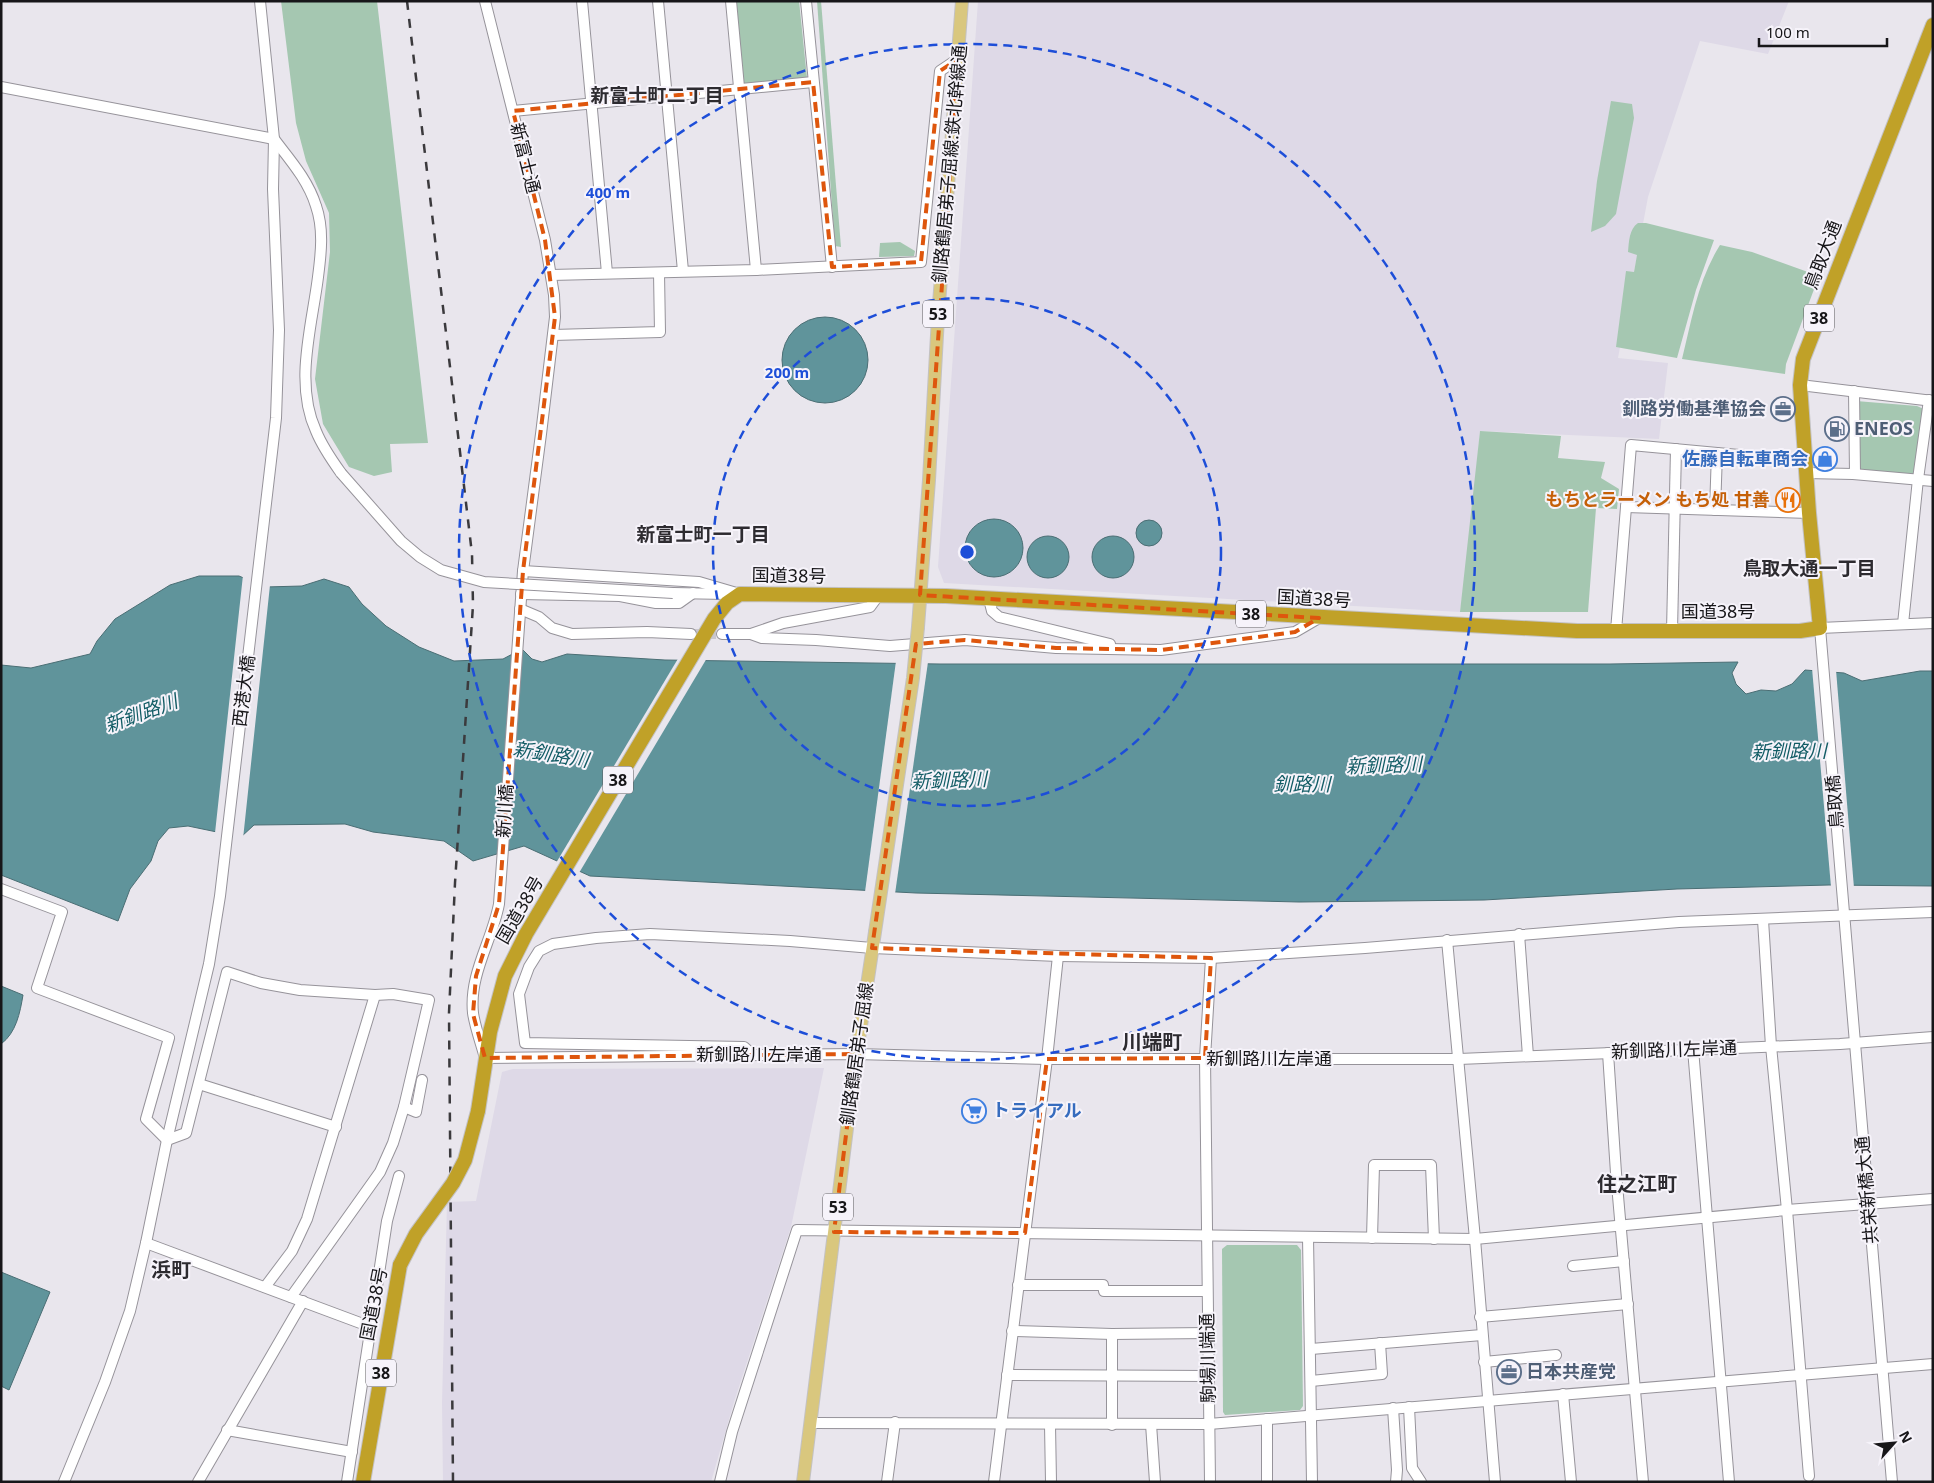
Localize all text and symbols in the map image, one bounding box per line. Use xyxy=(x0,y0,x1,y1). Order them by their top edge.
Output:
scale bar xyxy=(1759,15,1886,47)
text: 100 m xyxy=(1766,22,1810,42)
street label: 釧路鶴居弟子屈線:鉄北幹線通 xyxy=(927,44,971,284)
district label: 新富士町二丁目 xyxy=(590,82,724,108)
street label: 新富士通 xyxy=(506,120,546,196)
text: 400 m xyxy=(586,182,630,202)
street label: 鳥取大通 xyxy=(1798,217,1846,293)
road number: 53 xyxy=(923,300,953,328)
road number: 38 xyxy=(1804,304,1834,332)
text: 200 m xyxy=(765,362,809,382)
place label: 釧路労働基準協会 xyxy=(1622,396,1766,420)
office icon: 釧路労働基準協会 xyxy=(1770,396,1796,422)
fuel station icon: ENEOS xyxy=(1824,416,1850,442)
place label: ENEOS xyxy=(1854,416,1913,440)
place label: 佐藤自転車商会 xyxy=(1682,446,1808,470)
shop icon: 佐藤自転車商会 xyxy=(1812,446,1838,472)
place label: もちとラーメン もち処 甘善 xyxy=(1545,487,1770,511)
restaurant icon: もちとラーメン もち処 甘善 xyxy=(1775,487,1801,513)
district label: 新富士町一丁目 xyxy=(636,521,770,547)
centre of rings xyxy=(958,543,976,561)
district label: 鳥取大通一丁目 xyxy=(1742,555,1876,581)
street label: 国道38号 xyxy=(752,562,827,588)
street label: 国道38号 xyxy=(1276,584,1352,612)
street label: 国道38号 xyxy=(1681,599,1755,623)
road number: 38 xyxy=(1236,600,1266,628)
street label: 西港大橋 xyxy=(227,654,259,728)
water label: 新釧路川 xyxy=(101,687,183,738)
water label: 新釧路川 xyxy=(511,735,593,773)
water label: 新釧路川 xyxy=(1751,737,1829,765)
water label: 新釧路川 xyxy=(1346,751,1424,779)
road number: 38 xyxy=(603,766,633,794)
water label: 新釧路川 xyxy=(911,766,989,794)
water label: 釧路川 xyxy=(1273,771,1332,797)
street label: 鳥取橋 xyxy=(1820,774,1848,830)
street label: 新川橋 xyxy=(490,783,518,839)
street label: 国道38号 xyxy=(490,871,548,948)
street label: 釧路鶴居弟子屈線 xyxy=(834,981,878,1127)
district label: 川端町 xyxy=(1122,1028,1182,1055)
street label: 新釧路川左岸通 xyxy=(1611,1035,1737,1063)
street label: 新釧路川左岸通 xyxy=(696,1042,822,1066)
street label: 新釧路川左岸通 xyxy=(1206,1046,1332,1070)
supermarket icon: トライアル xyxy=(961,1098,987,1124)
place label: トライアル xyxy=(992,1098,1082,1122)
street label: 共栄新橋大通 xyxy=(1849,1135,1883,1245)
district label: 住之江町 xyxy=(1597,1170,1677,1197)
road number: 53 xyxy=(823,1194,853,1220)
district label: 浜町 xyxy=(151,1256,191,1283)
street label: 国道38号 xyxy=(354,1265,392,1343)
street label: 駒場川端通 xyxy=(1194,1313,1220,1403)
office icon: 日本共産党 xyxy=(1496,1359,1522,1385)
place label: 日本共産党 xyxy=(1526,1359,1616,1383)
road number: 38 xyxy=(366,1360,396,1386)
north arrow xyxy=(1869,1418,1919,1468)
text: N xyxy=(1895,1427,1917,1446)

